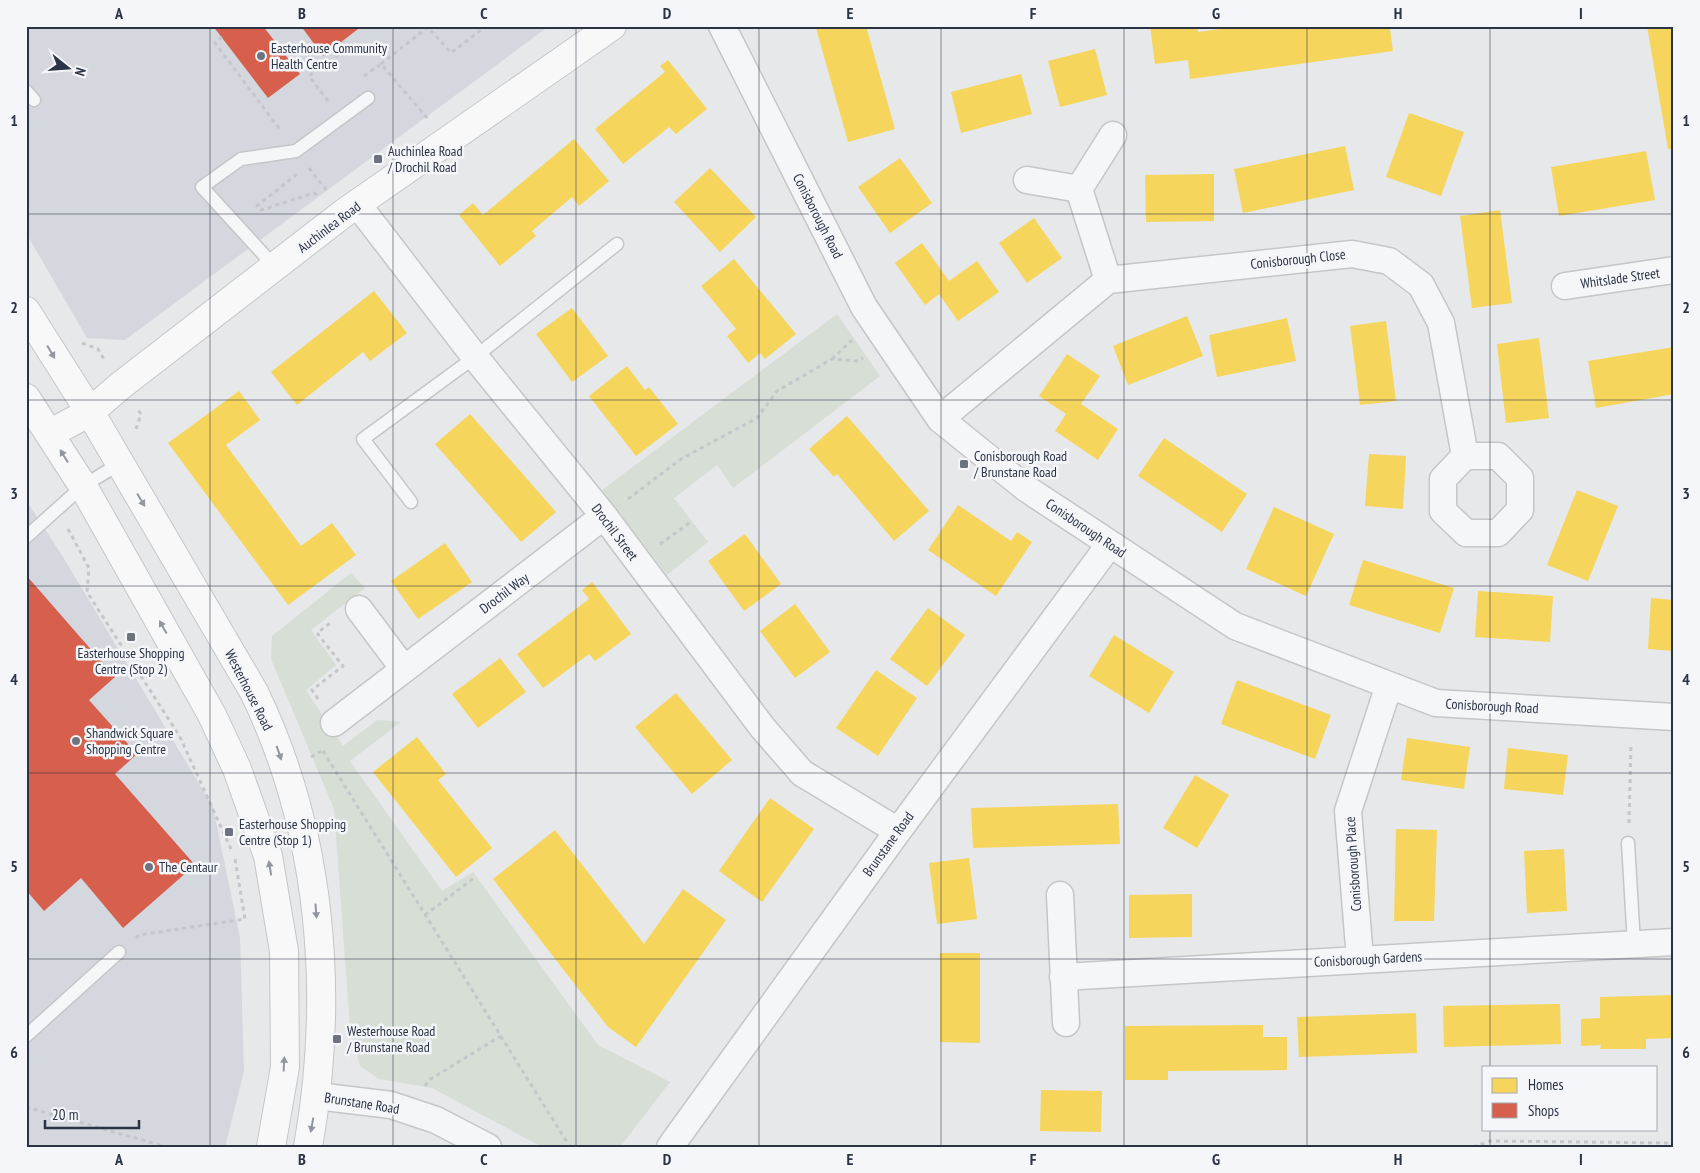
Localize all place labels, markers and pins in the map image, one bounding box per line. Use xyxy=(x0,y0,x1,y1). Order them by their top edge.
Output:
place label: Easterhouse Community Health Centre xyxy=(271,39,388,73)
marker: Easterhouse Community Health Centre xyxy=(255,50,267,62)
place label: Auchinlea Road / Drochil Road xyxy=(387,142,463,176)
marker: Auchinlea Road / Drochil Road xyxy=(372,153,384,165)
place label: Conisborough Road / Brunstane Road xyxy=(973,447,1067,481)
marker: Conisborough Road / Brunstane Road xyxy=(958,458,970,470)
marker: Easterhouse Shopping Centre (Stop 2) xyxy=(125,631,137,643)
place label: Easterhouse Shopping Centre (Stop 2) xyxy=(77,644,185,678)
place label: Shandwick Square Shopping Centre xyxy=(86,724,174,758)
marker: Shandwick Square Shopping Centre xyxy=(70,735,82,747)
place label: Easterhouse Shopping Centre (Stop 1) xyxy=(239,815,346,849)
marker: Easterhouse Shopping Centre (Stop 1) xyxy=(223,826,235,838)
place label: The Centaur xyxy=(159,858,218,876)
marker: The Centaur xyxy=(143,861,155,873)
place label: Westerhouse Road / Brunstane Road xyxy=(346,1022,435,1056)
marker: Westerhouse Road / Brunstane Road xyxy=(331,1033,343,1045)

